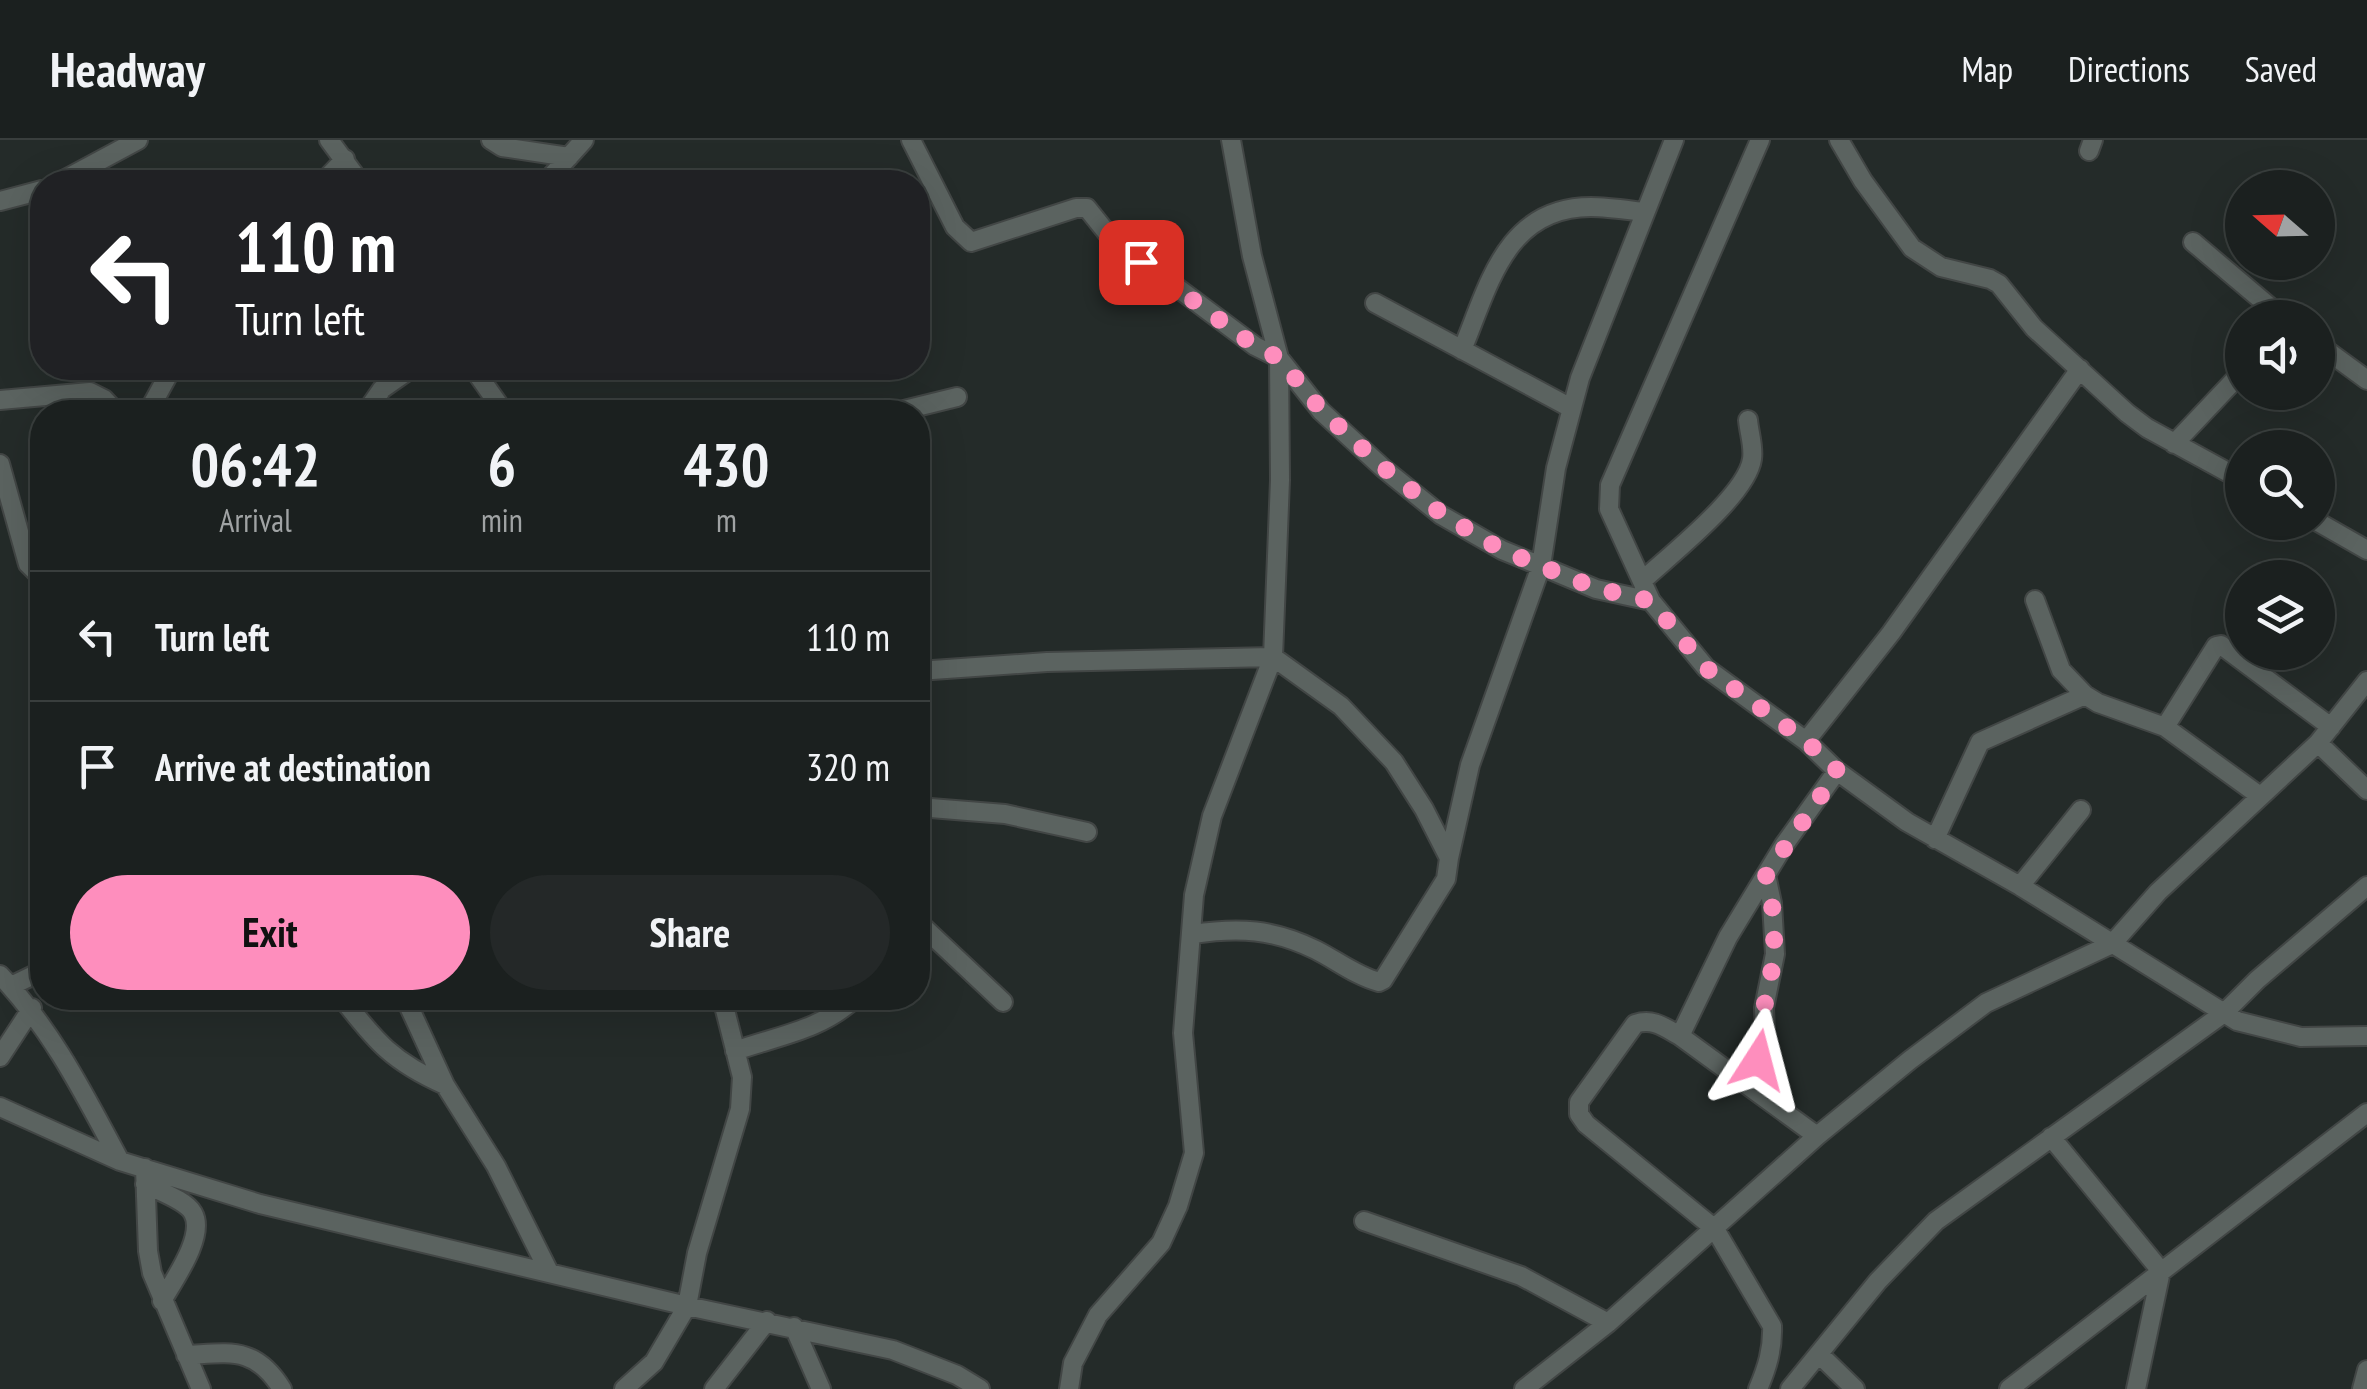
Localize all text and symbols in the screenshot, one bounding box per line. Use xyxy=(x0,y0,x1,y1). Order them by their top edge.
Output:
text: Headway xyxy=(50,38,205,100)
text: Map xyxy=(1962,46,2013,92)
text: Directions xyxy=(2068,46,2190,92)
text: Saved xyxy=(2245,46,2317,92)
north arrow xyxy=(2225,170,2335,280)
map controls xyxy=(2225,170,2335,670)
text: 110 m xyxy=(235,201,396,291)
icon: left xyxy=(70,210,200,340)
pin xyxy=(1099,220,1184,305)
icon: arrive xyxy=(1114,235,1169,290)
text: Turn left xyxy=(235,289,365,347)
button: sound xyxy=(2225,300,2335,410)
text: 06:42 xyxy=(191,425,320,503)
text: 6 xyxy=(488,425,516,503)
text: 430 xyxy=(683,425,769,503)
button: search xyxy=(2225,430,2335,540)
text: Arrival xyxy=(219,499,292,541)
text: min xyxy=(481,499,523,541)
text: m xyxy=(716,499,737,541)
button: layers xyxy=(2225,560,2335,670)
icon: left xyxy=(70,609,125,664)
text: Turn left xyxy=(155,612,269,661)
text: 110 m xyxy=(806,612,890,661)
icon: arrive xyxy=(70,739,125,794)
text: Arrive at destination xyxy=(155,742,431,791)
text: 320 m xyxy=(806,742,890,791)
button: Exit xyxy=(70,875,470,990)
button: Share xyxy=(490,875,890,990)
position arrow xyxy=(1706,1008,1810,1112)

